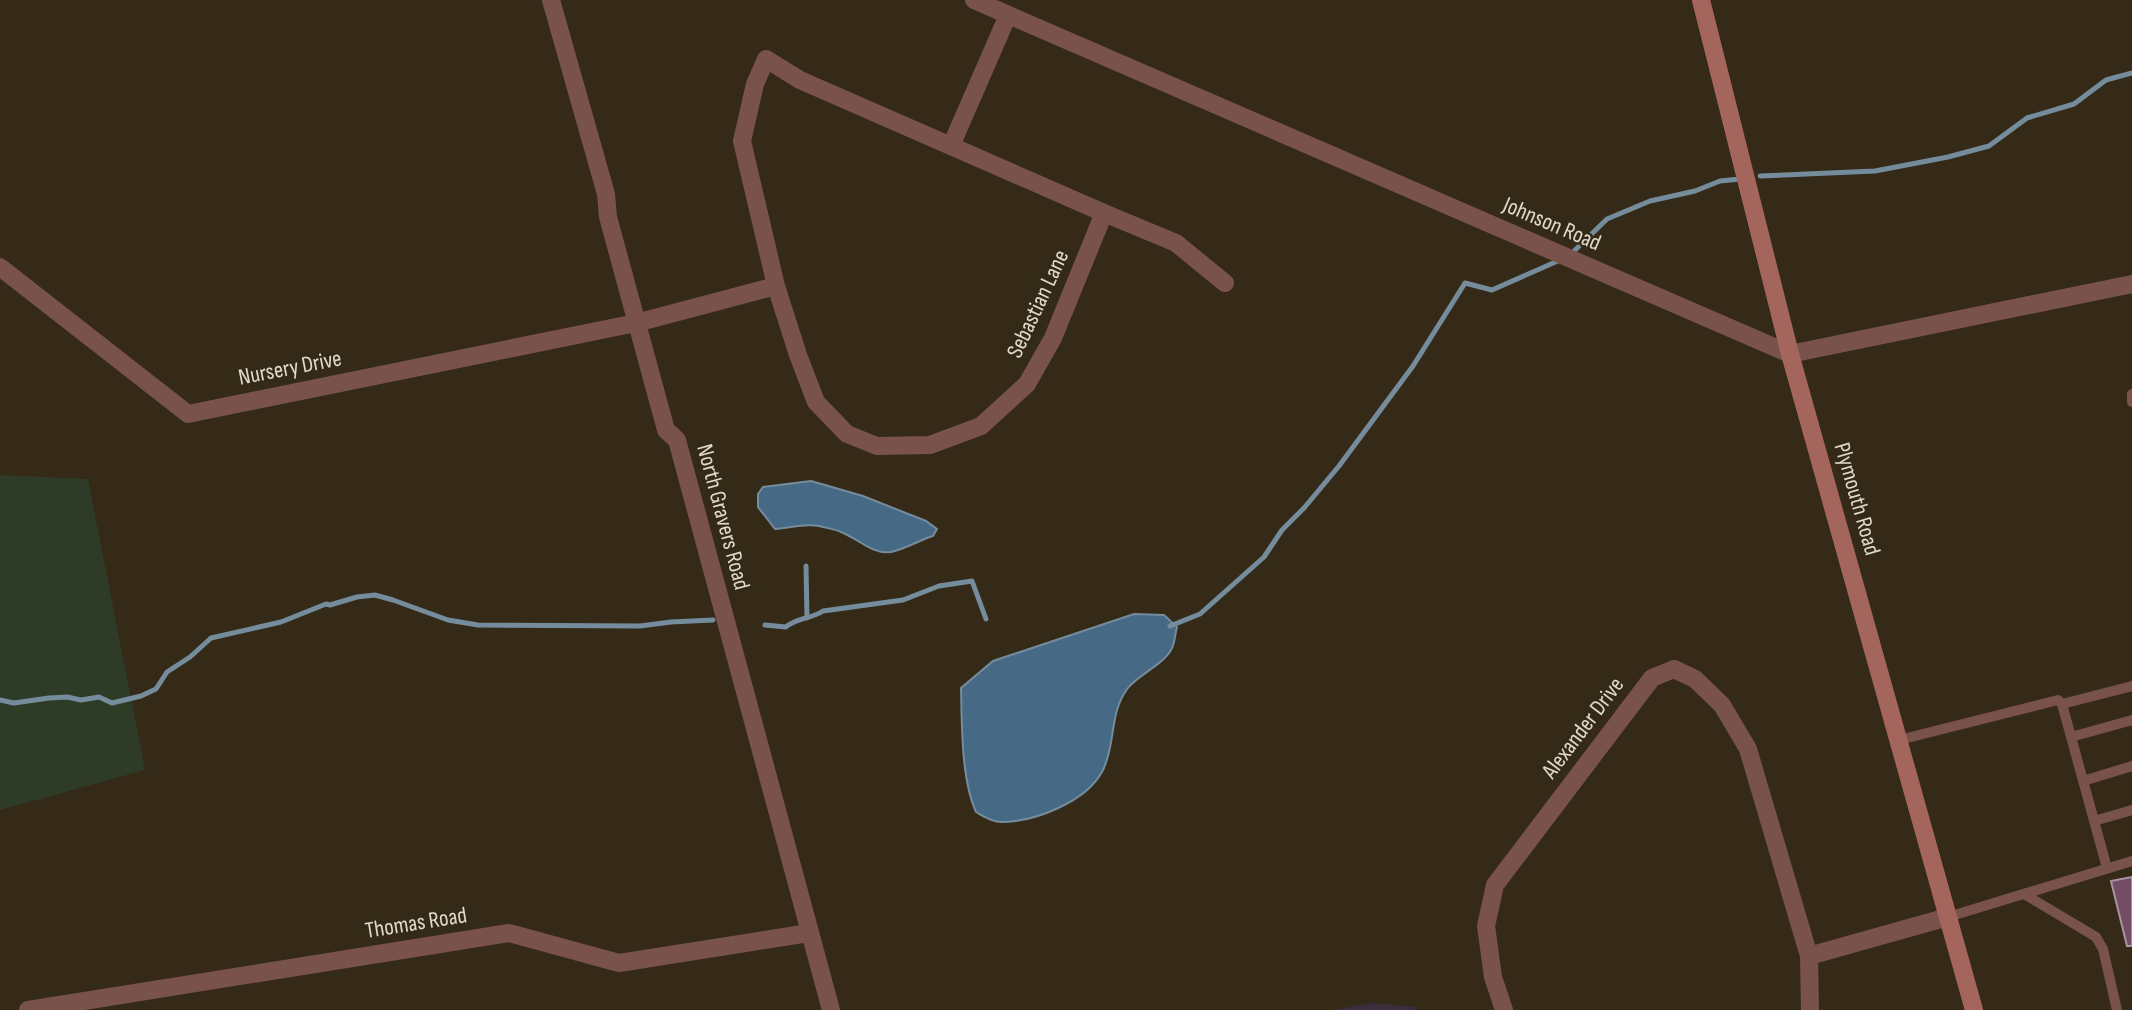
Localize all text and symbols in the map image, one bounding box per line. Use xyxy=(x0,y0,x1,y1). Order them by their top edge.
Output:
street label: Johnson Road xyxy=(1498,190,1605,257)
street label: Sebastian Lane xyxy=(1001,246,1075,362)
street label: Nursery Drive xyxy=(236,344,344,392)
street label: Plymouth Road xyxy=(1828,440,1886,558)
street label: North Gravers Road xyxy=(690,441,756,593)
street label: Alexander Drive xyxy=(1535,672,1630,785)
street label: Thomas Road xyxy=(363,901,469,945)

